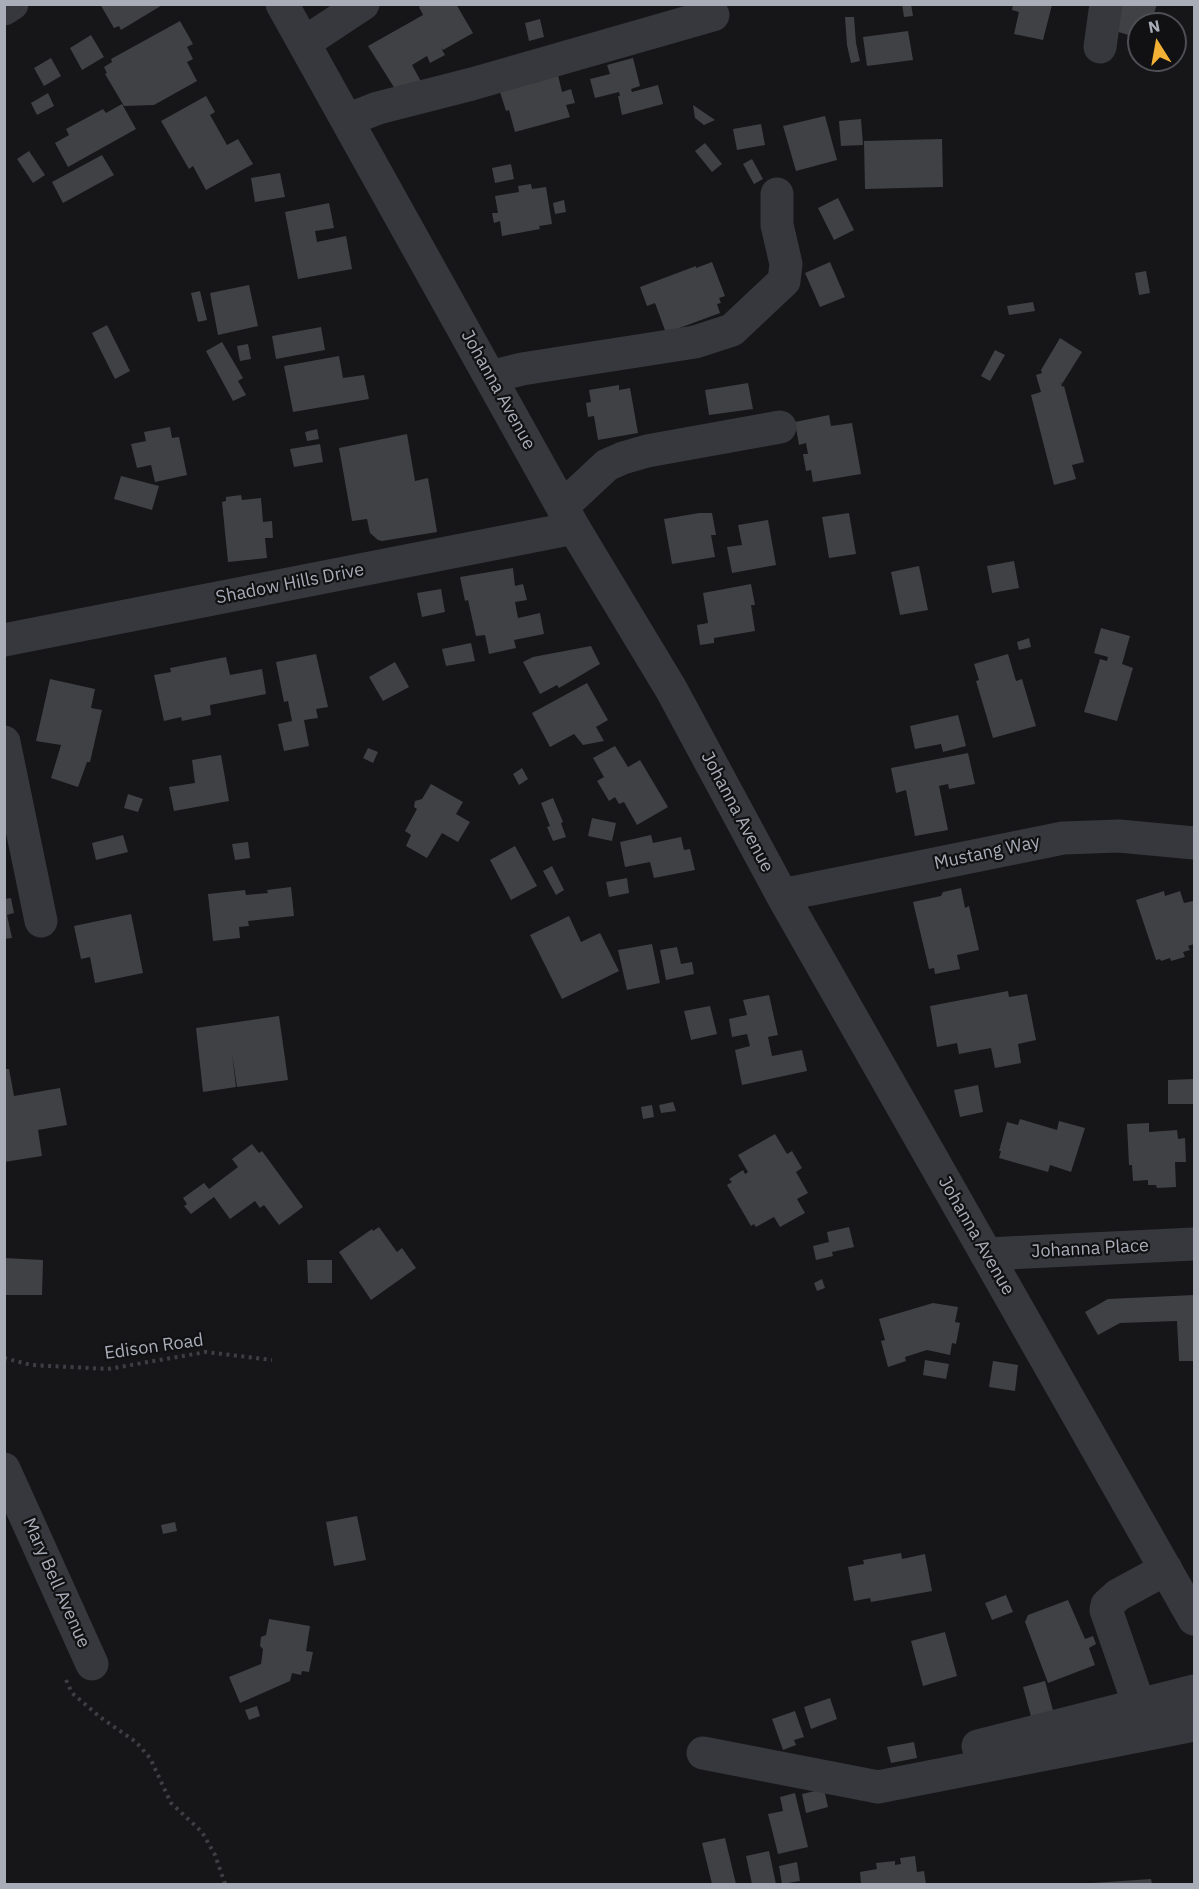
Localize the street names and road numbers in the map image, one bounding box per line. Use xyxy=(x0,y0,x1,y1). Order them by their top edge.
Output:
street label: Johanna Avenue xyxy=(456,326,540,454)
street label: Shadow Hills Drive xyxy=(214,559,366,609)
street label: Johanna Avenue xyxy=(696,748,778,876)
street label: Mustang Way xyxy=(932,831,1042,875)
street label: Johanna Avenue xyxy=(933,1173,1019,1299)
street label: Johanna Place xyxy=(1031,1235,1149,1263)
street label: Edison Road xyxy=(103,1329,205,1365)
street label: Mary Bell Avenue xyxy=(18,1515,94,1651)

